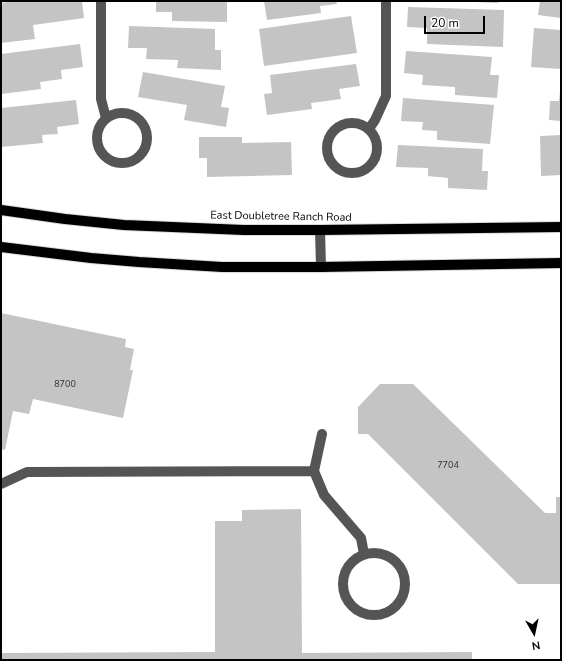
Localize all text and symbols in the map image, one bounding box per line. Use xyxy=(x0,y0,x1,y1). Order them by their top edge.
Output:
scale bar xyxy=(426,8,487,34)
text: 20 m xyxy=(431,15,459,31)
street label: East Doubletree Ranch Road xyxy=(210,209,352,225)
house number: 8700 xyxy=(54,380,76,390)
house number: 7704 xyxy=(437,461,459,471)
north arrow xyxy=(514,613,554,653)
text: N xyxy=(531,637,541,653)

